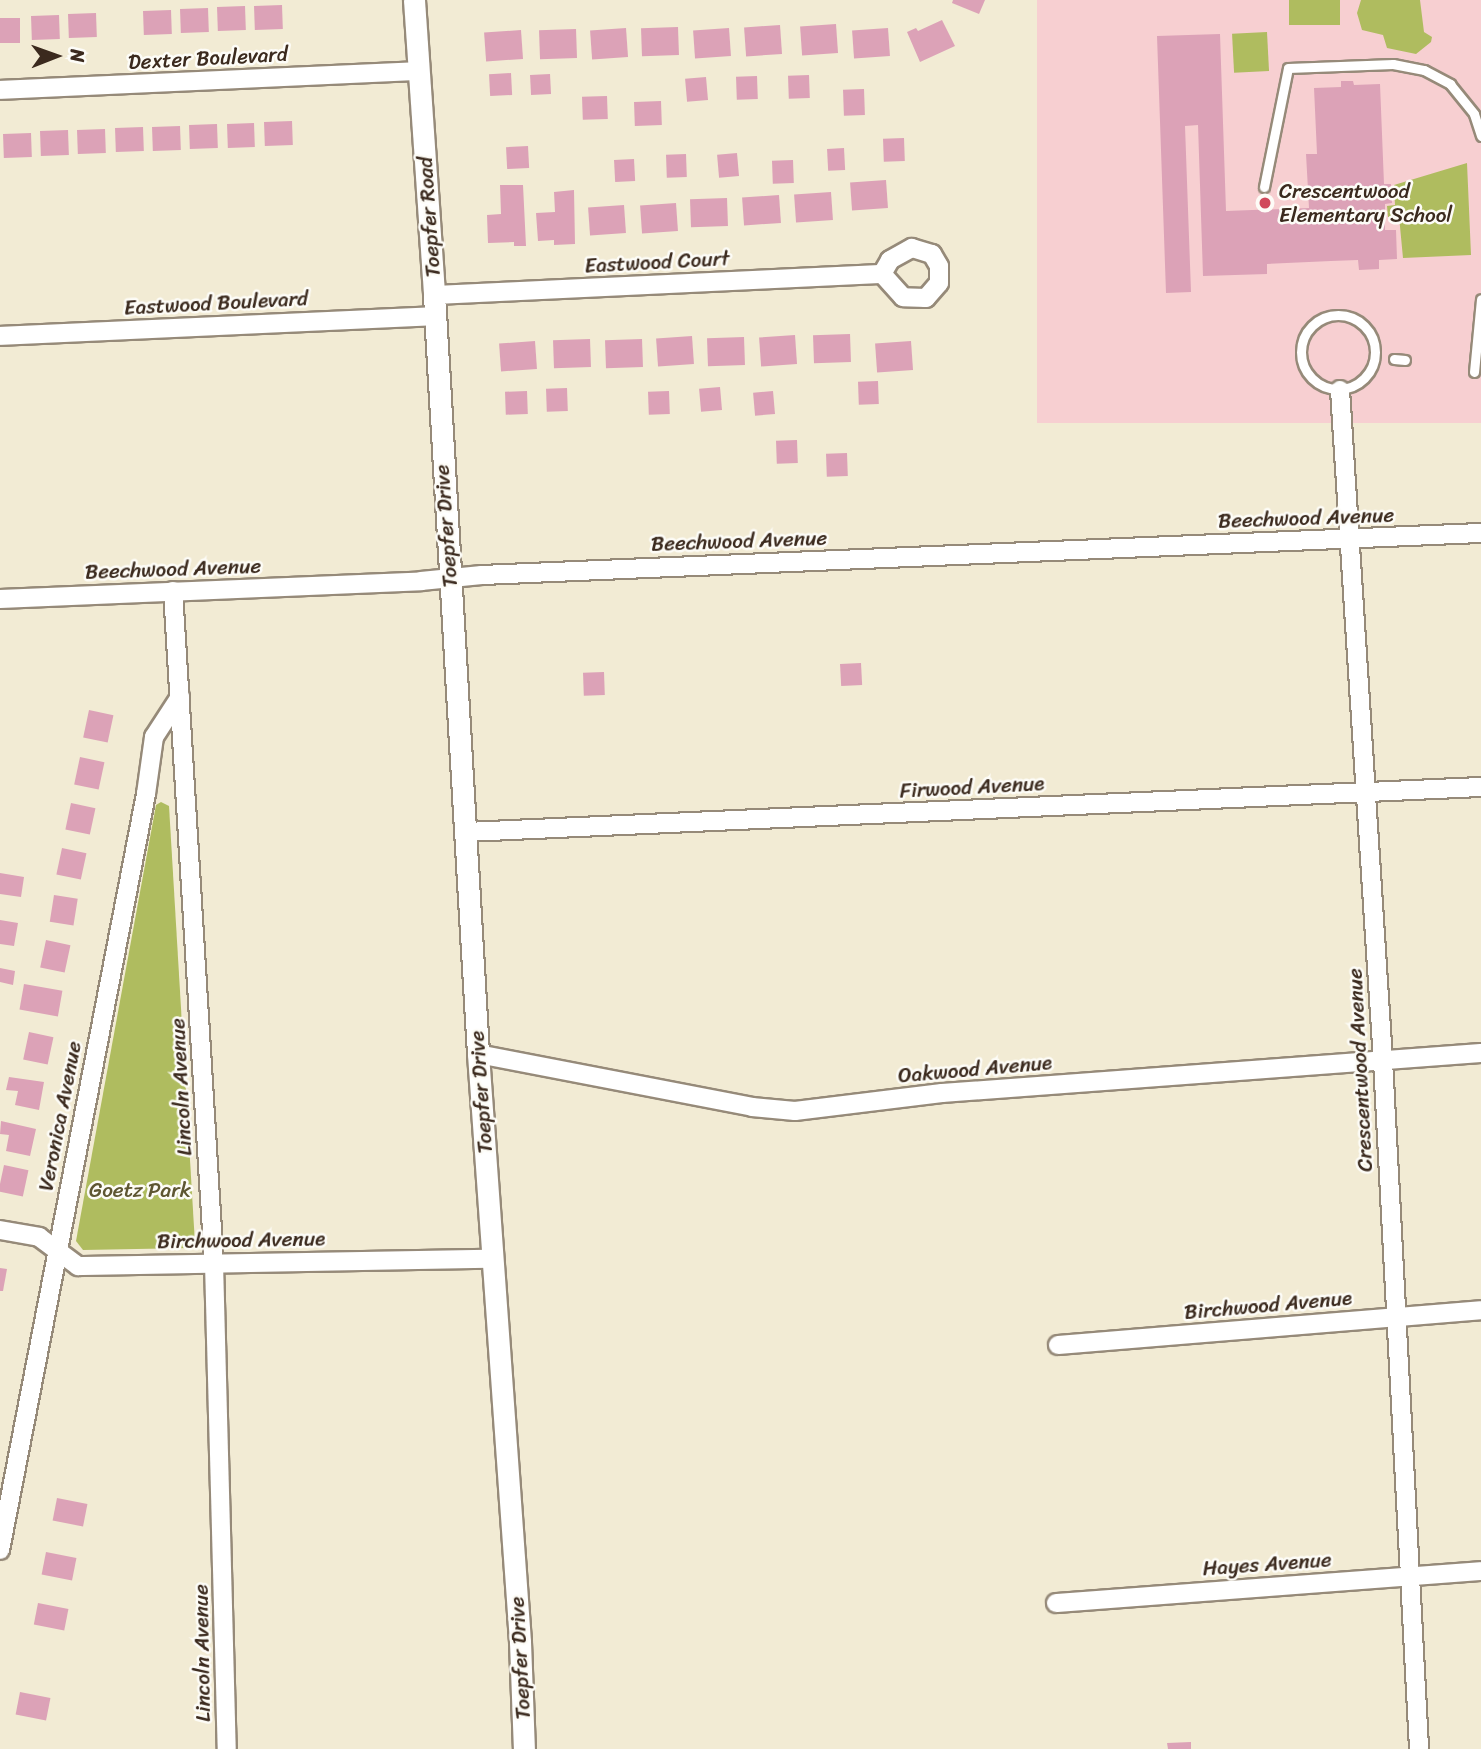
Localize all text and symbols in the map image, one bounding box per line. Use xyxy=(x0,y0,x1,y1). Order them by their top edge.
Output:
north arrow xyxy=(21,21,91,91)
street label: Dexter Boulevard xyxy=(128,41,288,75)
text: N xyxy=(61,49,94,62)
street label: Toepfer Road xyxy=(412,156,446,278)
place label: Crescentwood Elementary School xyxy=(1279,178,1452,228)
marker: Crescentwood Elementary School xyxy=(1257,195,1273,211)
street label: Eastwood Court xyxy=(583,246,731,278)
street label: Eastwood Boulevard xyxy=(123,286,309,320)
street label: Toepfer Drive xyxy=(429,464,463,588)
street label: Beechwood Avenue xyxy=(1218,502,1394,534)
street label: Beechwood Avenue xyxy=(651,525,827,557)
street label: Beechwood Avenue xyxy=(85,553,261,585)
street label: Firwood Avenue xyxy=(899,771,1045,803)
street label: Crescentwood Avenue xyxy=(1342,968,1378,1172)
street label: Lincoln Avenue xyxy=(165,1018,197,1156)
street label: Toepfer Drive xyxy=(464,1030,498,1154)
street label: Veronica Avenue xyxy=(33,1039,87,1193)
street label: Oakwood Avenue xyxy=(897,1050,1053,1088)
park label: Goetz Park xyxy=(89,1177,191,1203)
street label: Birchwood Avenue xyxy=(157,1226,325,1254)
street label: Birchwood Avenue xyxy=(1183,1285,1353,1325)
street label: Hayes Avenue xyxy=(1202,1547,1332,1581)
street label: Lincoln Avenue xyxy=(188,1584,216,1722)
street label: Toepfer Drive xyxy=(504,1596,536,1720)

